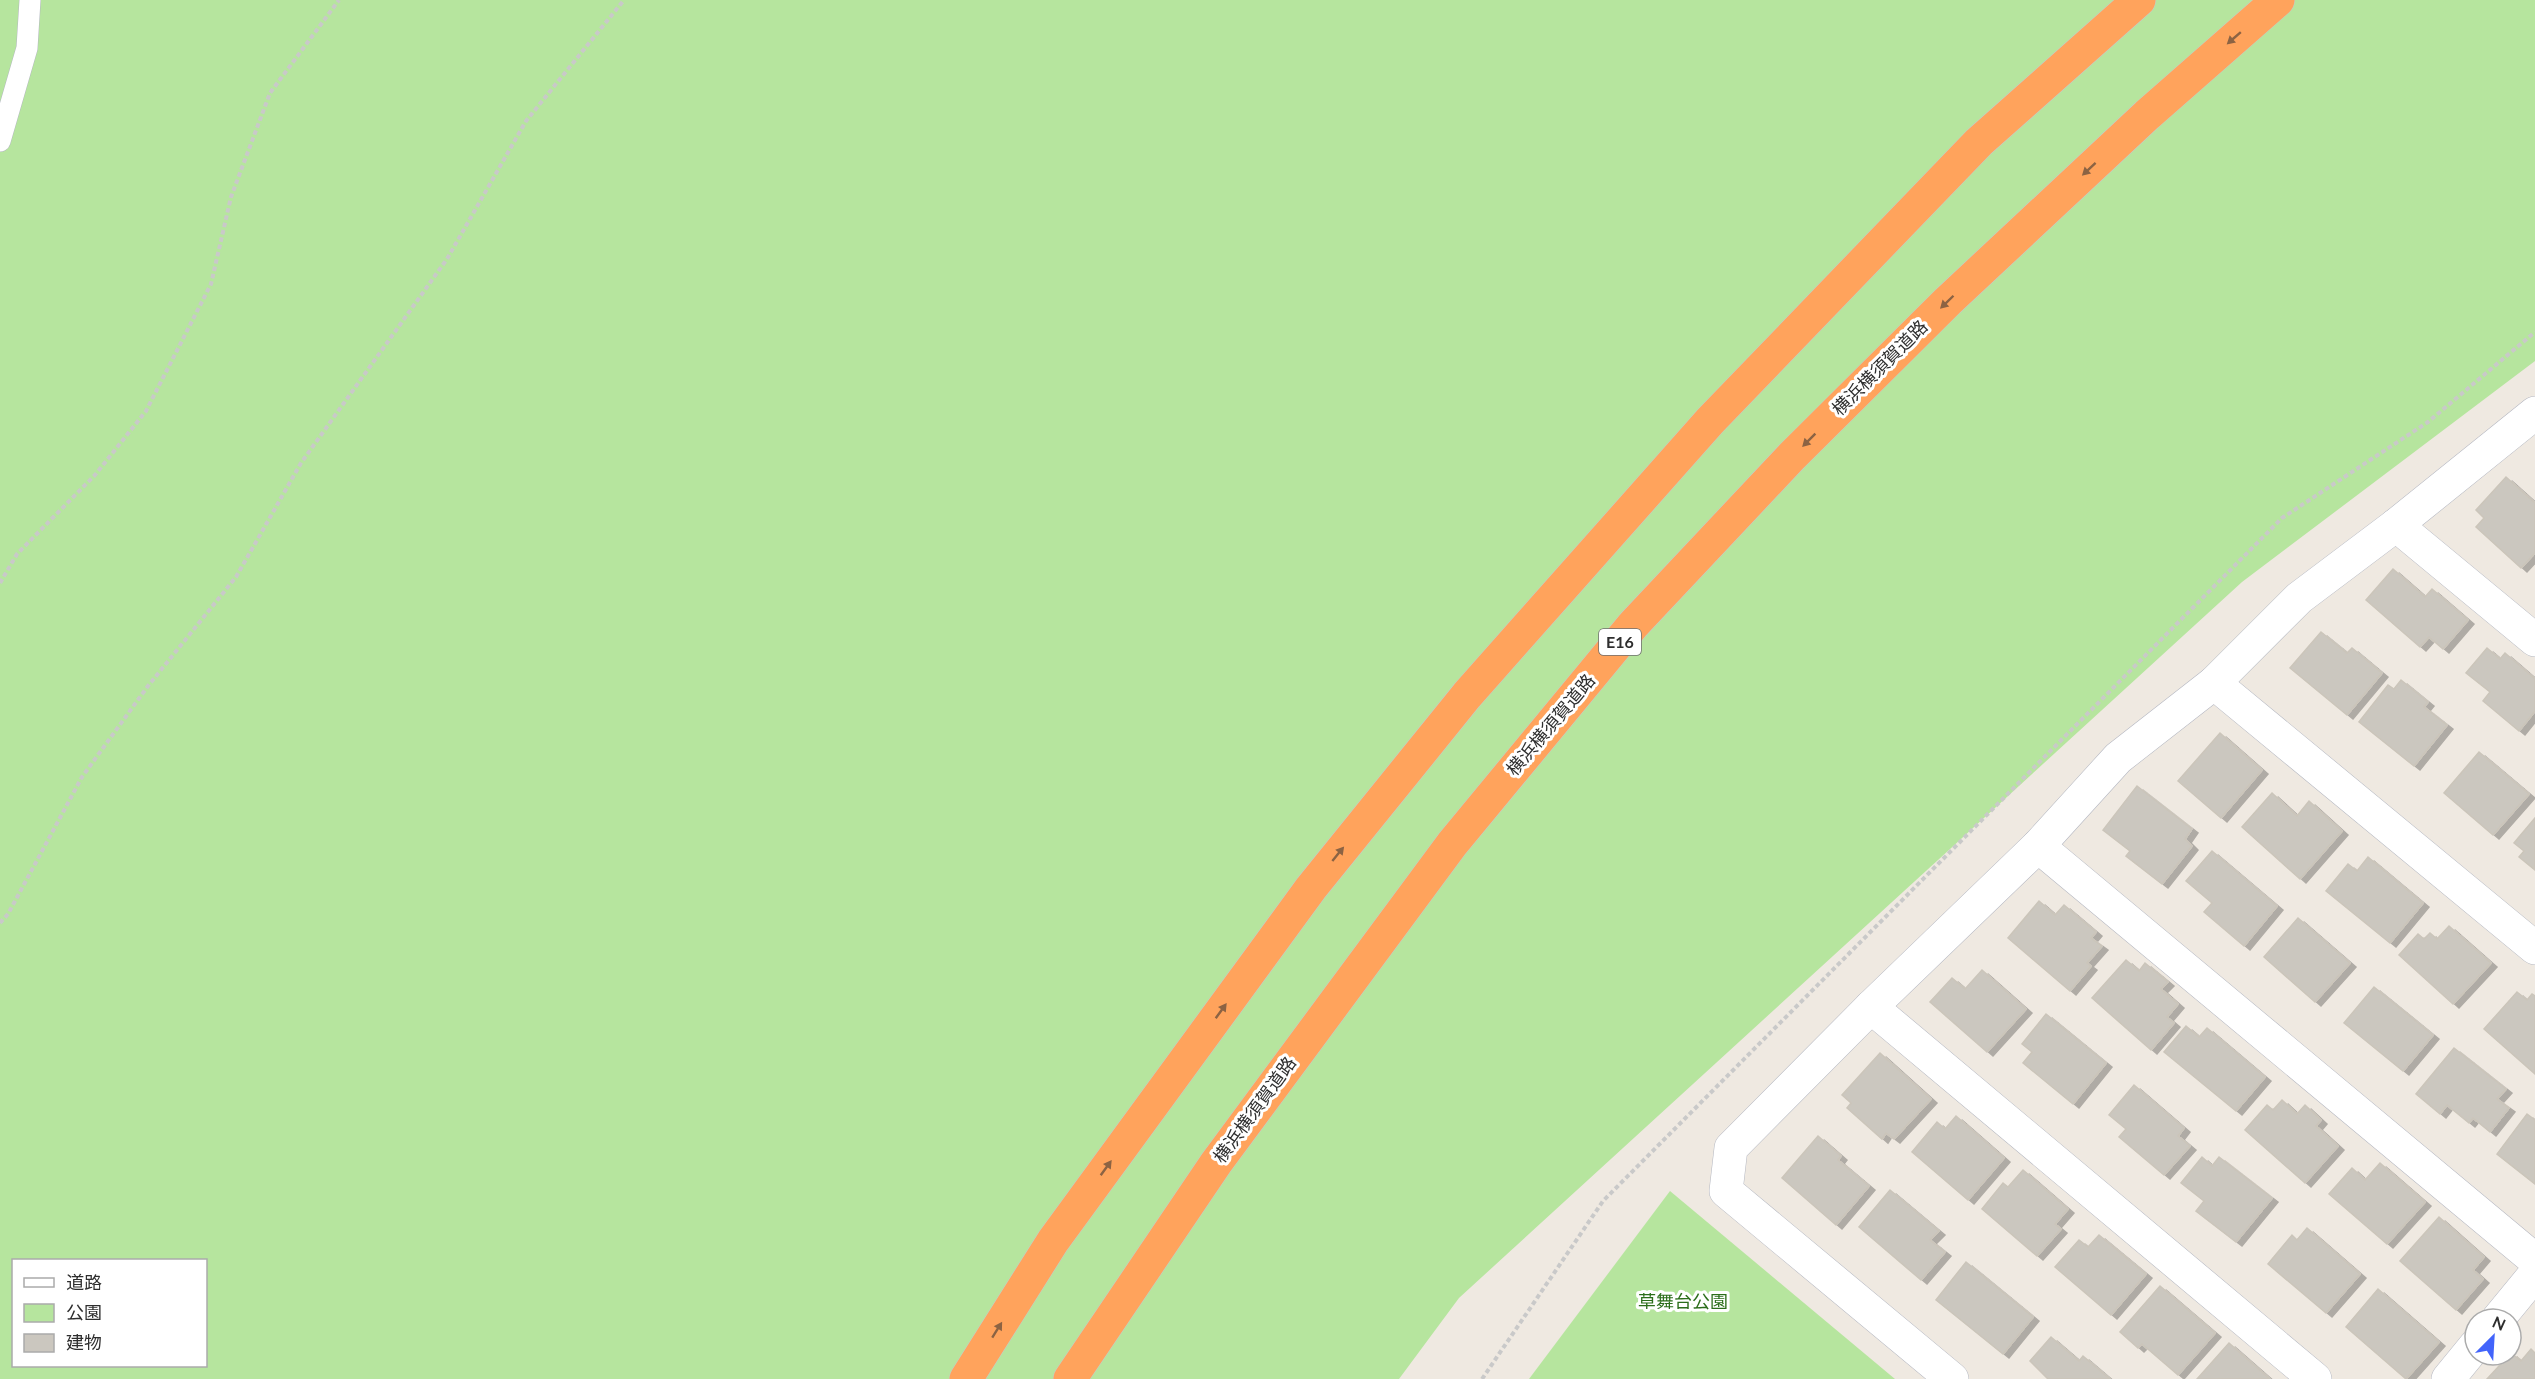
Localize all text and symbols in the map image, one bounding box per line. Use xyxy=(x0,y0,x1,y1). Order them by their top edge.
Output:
one-way arrow xyxy=(2226,32,2242,45)
one-way arrow xyxy=(2082,162,2097,176)
one-way arrow xyxy=(1941,295,1955,309)
street label: 横浜横須賀道路 xyxy=(1827,315,1932,420)
one-way arrow xyxy=(1802,432,1816,446)
road number: E16 xyxy=(1599,629,1641,655)
street label: 横浜横須賀道路 xyxy=(1501,669,1599,780)
one-way arrow xyxy=(1331,847,1344,862)
one-way arrow xyxy=(1215,1003,1227,1019)
street label: 横浜横須賀道路 xyxy=(1208,1052,1300,1167)
one-way arrow xyxy=(1100,1161,1112,1176)
legend xyxy=(12,1259,207,1367)
text: 道路 xyxy=(66,1271,102,1293)
park label: 草舞台公園 xyxy=(1638,1290,1728,1312)
text: 公園 xyxy=(66,1301,102,1323)
north arrow xyxy=(2463,1307,2523,1367)
text: N xyxy=(2490,1312,2509,1334)
one-way arrow xyxy=(992,1321,1003,1338)
text: 建物 xyxy=(66,1331,102,1353)

